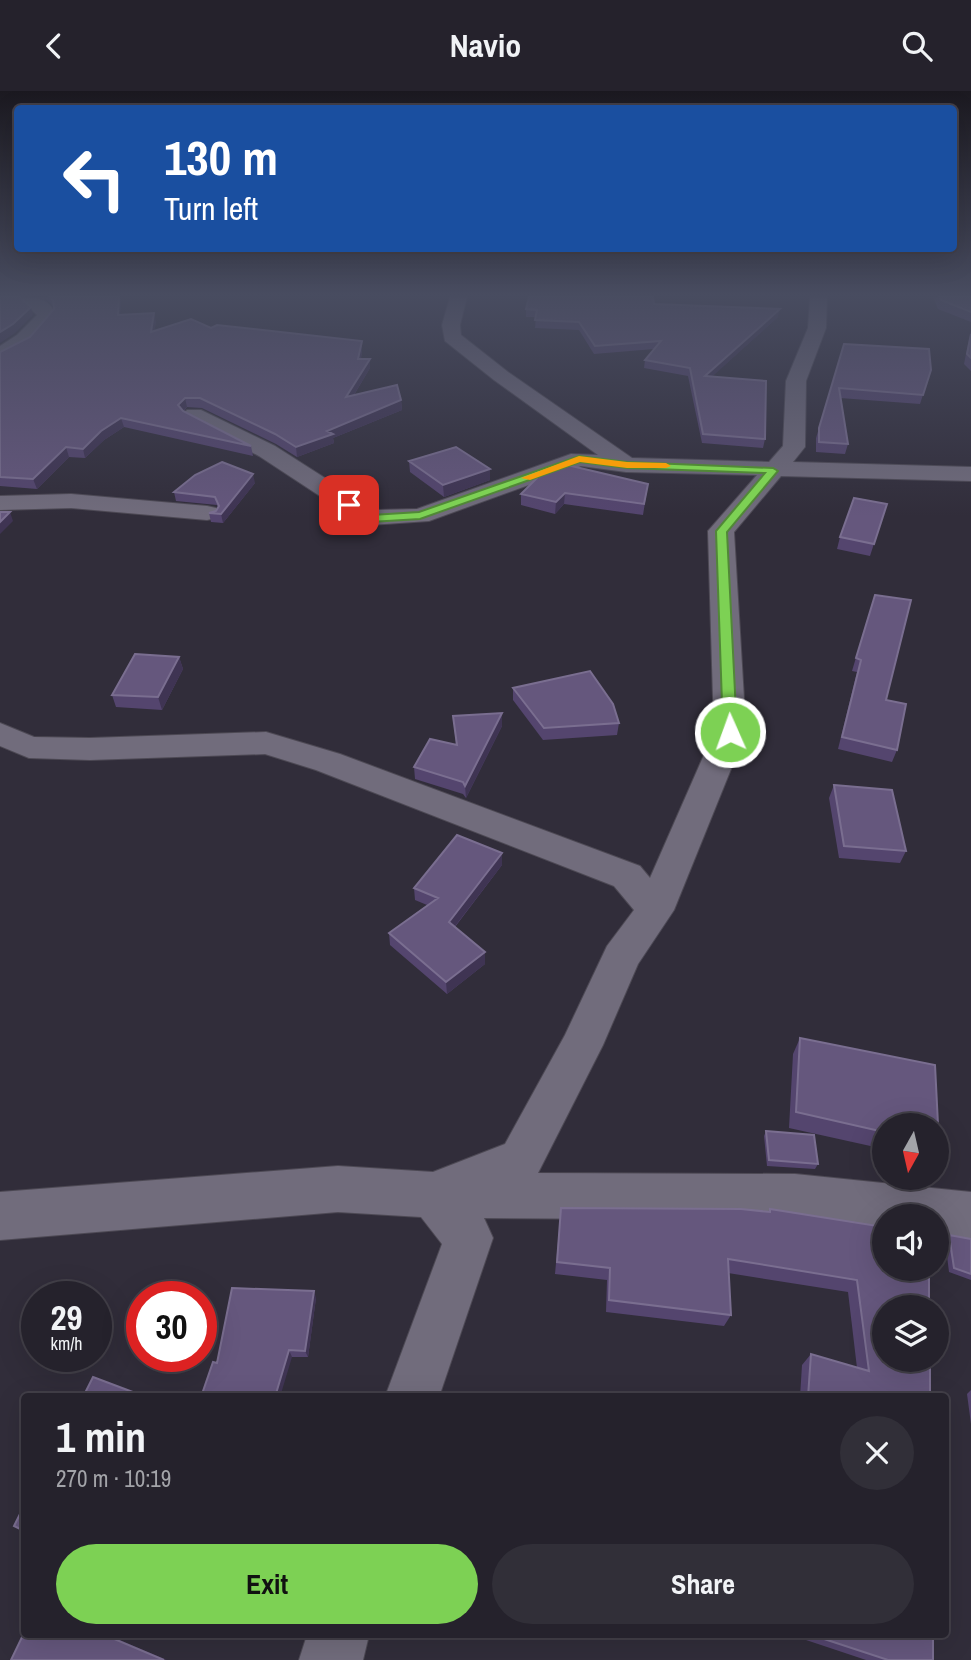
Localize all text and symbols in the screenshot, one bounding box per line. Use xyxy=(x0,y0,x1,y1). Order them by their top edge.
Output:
text: Navio xyxy=(450,24,521,67)
icon: back xyxy=(35,27,73,65)
icon: search xyxy=(898,27,936,65)
text: 130 m xyxy=(164,124,278,190)
icon: left xyxy=(49,133,140,224)
text: Turn left xyxy=(164,187,258,230)
pin xyxy=(319,475,379,535)
icon: arrive xyxy=(330,486,368,524)
position arrow xyxy=(693,695,767,769)
north arrow xyxy=(872,1113,948,1190)
map controls xyxy=(872,1113,949,1372)
button: sound xyxy=(872,1204,949,1281)
speed limit sign: 30 xyxy=(126,1281,217,1372)
text: 29 xyxy=(51,1294,82,1341)
button: layers xyxy=(872,1295,949,1372)
text: km/h xyxy=(51,1331,83,1356)
text: 1 min xyxy=(56,1409,146,1465)
button: close xyxy=(840,1416,914,1490)
text: 270 m · 10:19 xyxy=(56,1463,171,1494)
button: Exit xyxy=(56,1544,478,1624)
button: Share xyxy=(492,1544,914,1624)

